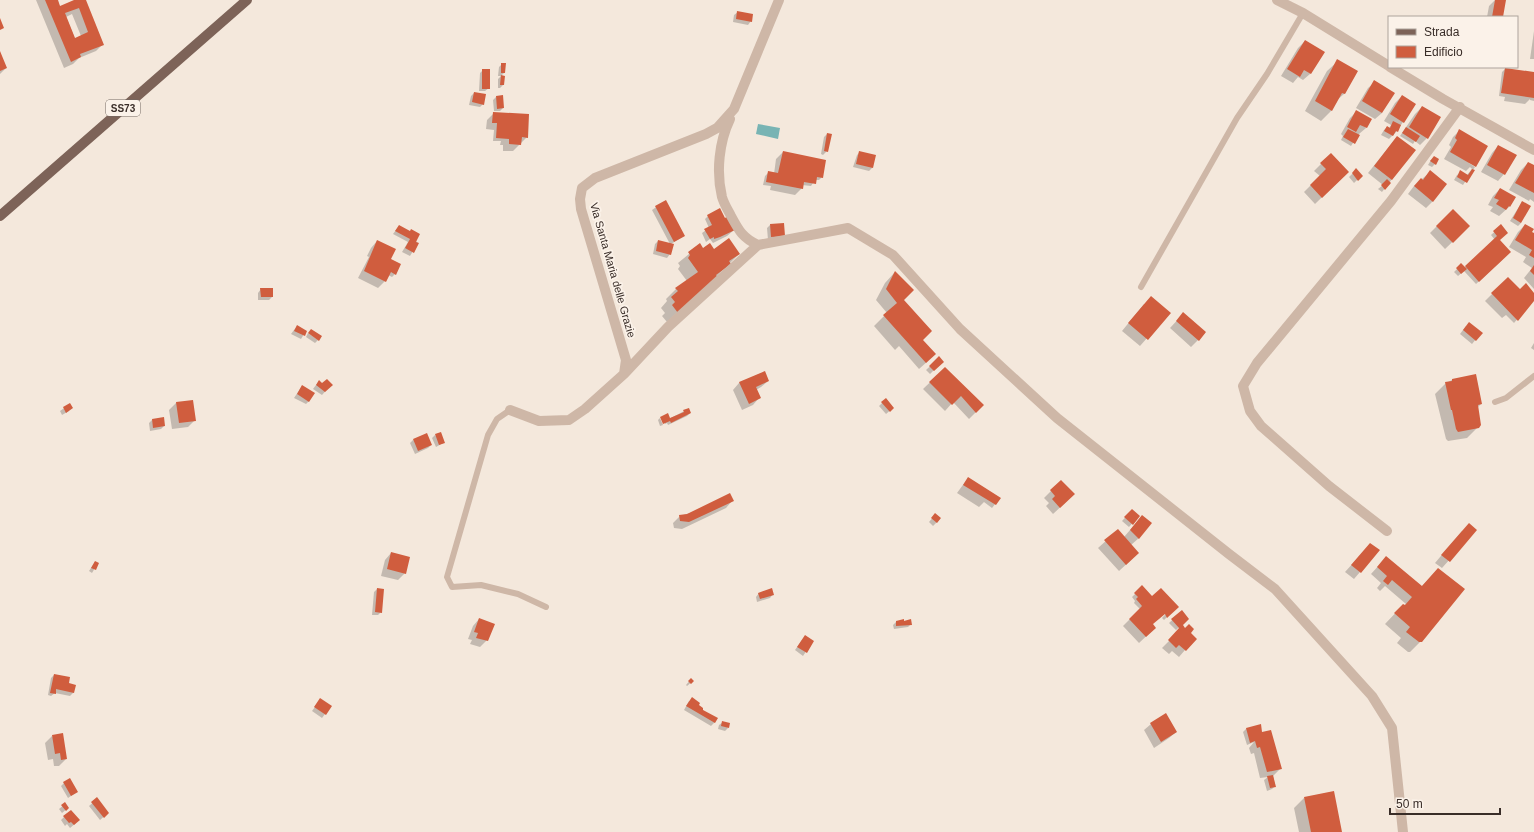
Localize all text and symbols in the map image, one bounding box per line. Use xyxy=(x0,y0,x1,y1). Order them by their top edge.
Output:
legend xyxy=(1388,16,1518,68)
text: Strada xyxy=(1424,25,1460,39)
text: Edificio xyxy=(1424,45,1463,59)
road number: SS73 xyxy=(106,100,140,116)
street label: Via Santa Maria delle Grazie xyxy=(588,201,638,339)
scale bar xyxy=(1390,790,1500,816)
text: 50 m xyxy=(1396,797,1423,811)

